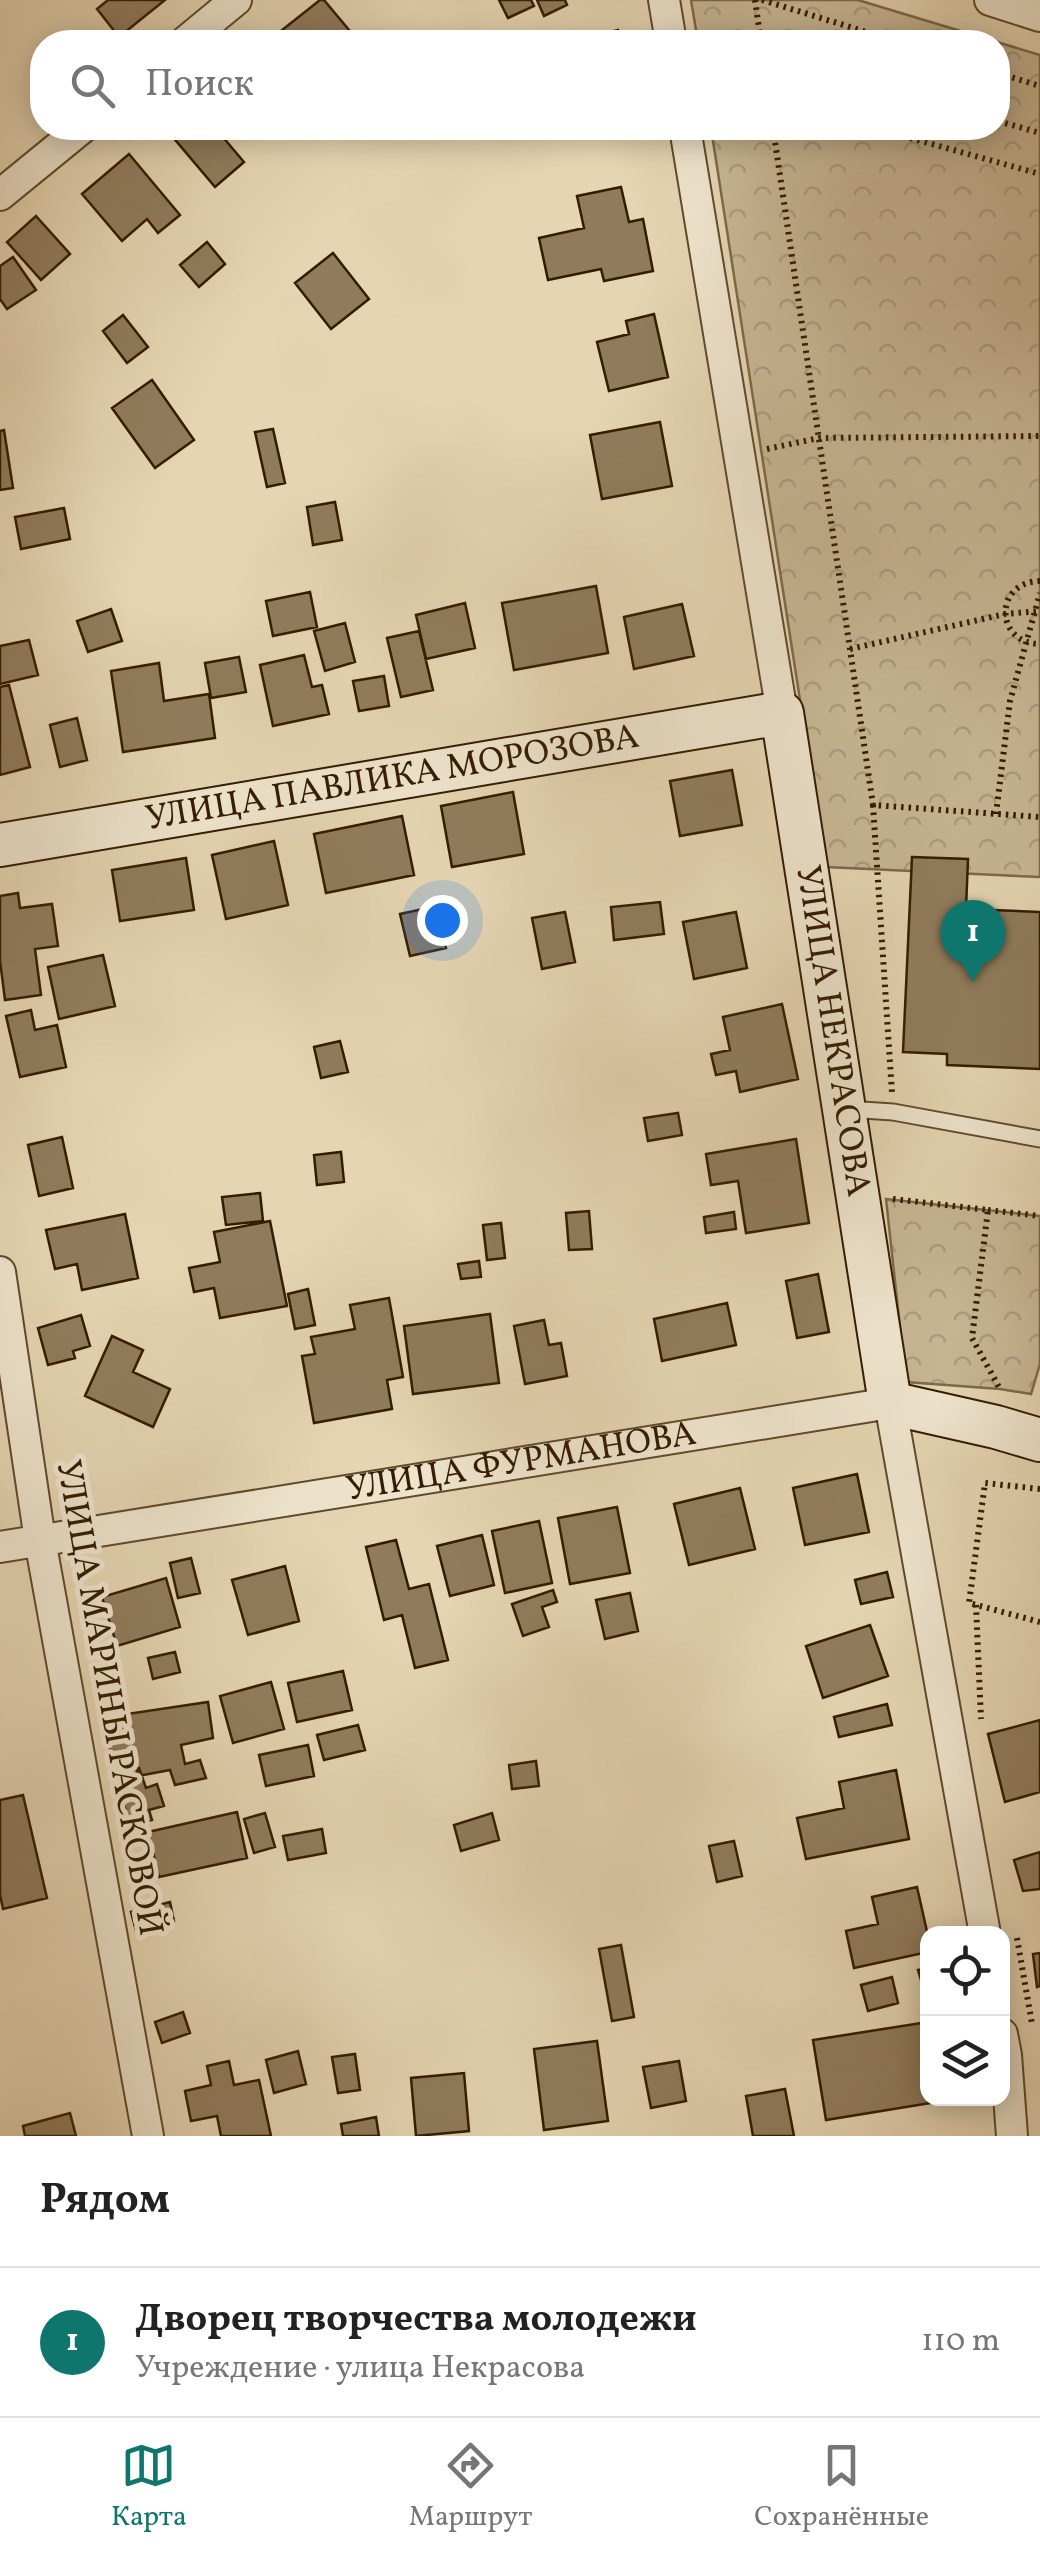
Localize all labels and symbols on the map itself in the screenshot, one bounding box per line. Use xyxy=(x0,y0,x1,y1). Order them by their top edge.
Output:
street label: УЛИЦА ПАВЛИКА МОРОЗОВА xyxy=(142,713,643,844)
street label: УЛИЦА НЕКРАСОВА xyxy=(782,862,881,1200)
your location xyxy=(417,895,468,946)
pin: 1 xyxy=(940,900,1006,982)
street label: УЛИЦА ФУРМАНОВА xyxy=(343,1411,700,1515)
street label: УЛИЦА МАРИНЫ РАСКОВОЙ xyxy=(42,1456,174,1940)

